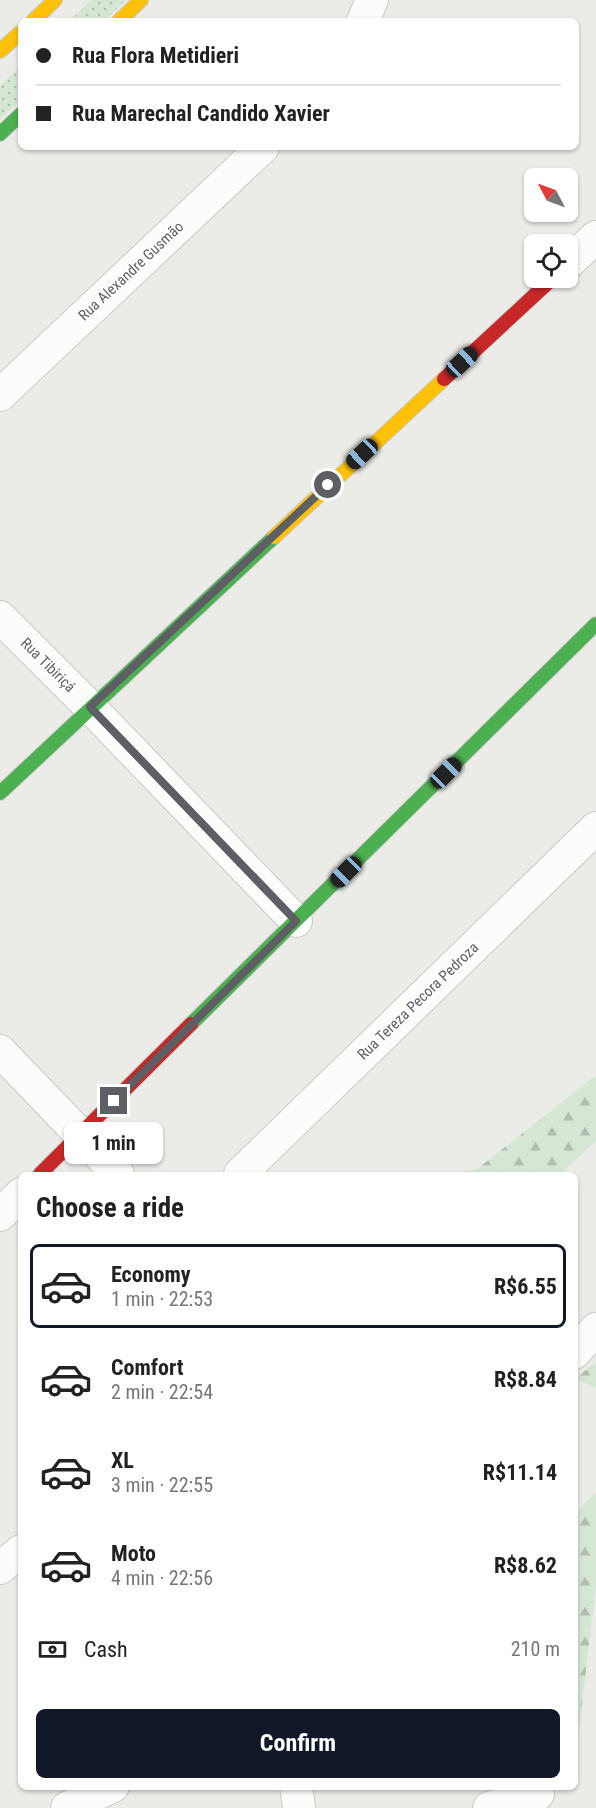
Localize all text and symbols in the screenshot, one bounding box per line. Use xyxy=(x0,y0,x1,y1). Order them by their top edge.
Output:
text: Rua Flora Metidieri xyxy=(72,43,239,68)
text: Rua Marechal Candido Xavier xyxy=(72,101,330,126)
north arrow xyxy=(524,168,578,222)
map controls xyxy=(524,168,578,288)
street label: Rua Alexandre Gusmão xyxy=(75,218,187,324)
button: locate xyxy=(524,234,578,288)
car xyxy=(443,343,481,381)
car xyxy=(343,435,381,473)
route start xyxy=(314,471,341,498)
street label: Rua Tibiriçá xyxy=(17,634,79,696)
car xyxy=(427,754,465,792)
car xyxy=(327,853,365,891)
street label: Rua Tereza Pecora Pedroza xyxy=(354,939,482,1063)
route end xyxy=(100,1087,127,1114)
callout: 1 min xyxy=(64,1122,164,1164)
text: 1 min xyxy=(91,1131,136,1155)
text: Choose a ride xyxy=(36,1192,184,1224)
icon: car xyxy=(39,1259,93,1313)
text: Economy xyxy=(111,1262,191,1287)
text: R$6.55 xyxy=(494,1274,557,1299)
text: 1 min · 22:53 xyxy=(111,1287,213,1311)
icon: car xyxy=(39,1352,93,1406)
text: Comfort xyxy=(111,1355,184,1380)
text: R$8.84 xyxy=(494,1367,557,1392)
text: 2 min · 22:54 xyxy=(111,1380,213,1404)
icon: car xyxy=(39,1445,93,1499)
text: XL xyxy=(111,1448,134,1473)
text: R$11.14 xyxy=(483,1460,557,1485)
text: 3 min · 22:55 xyxy=(111,1473,213,1497)
icon: car xyxy=(39,1538,93,1592)
text: Moto xyxy=(111,1541,156,1566)
text: R$8.62 xyxy=(494,1553,557,1578)
text: 4 min · 22:56 xyxy=(111,1566,213,1590)
icon: cash xyxy=(36,1633,69,1666)
text: Cash xyxy=(84,1637,128,1662)
text: 210 m xyxy=(511,1637,560,1661)
button: Confirm xyxy=(36,1709,560,1778)

